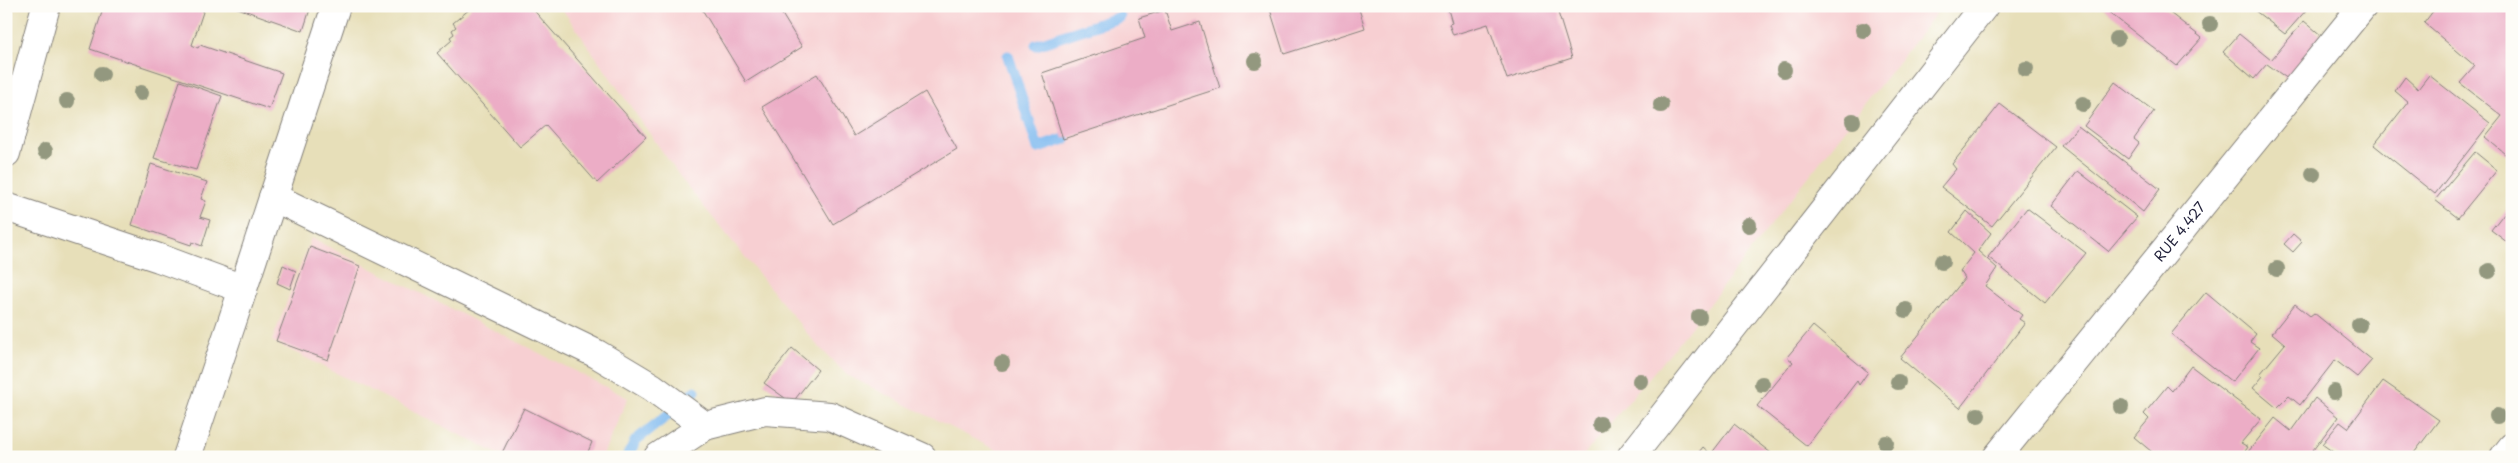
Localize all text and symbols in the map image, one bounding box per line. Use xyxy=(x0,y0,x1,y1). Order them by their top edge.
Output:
street label: RUE 4.427 xyxy=(2149,197,2210,266)

